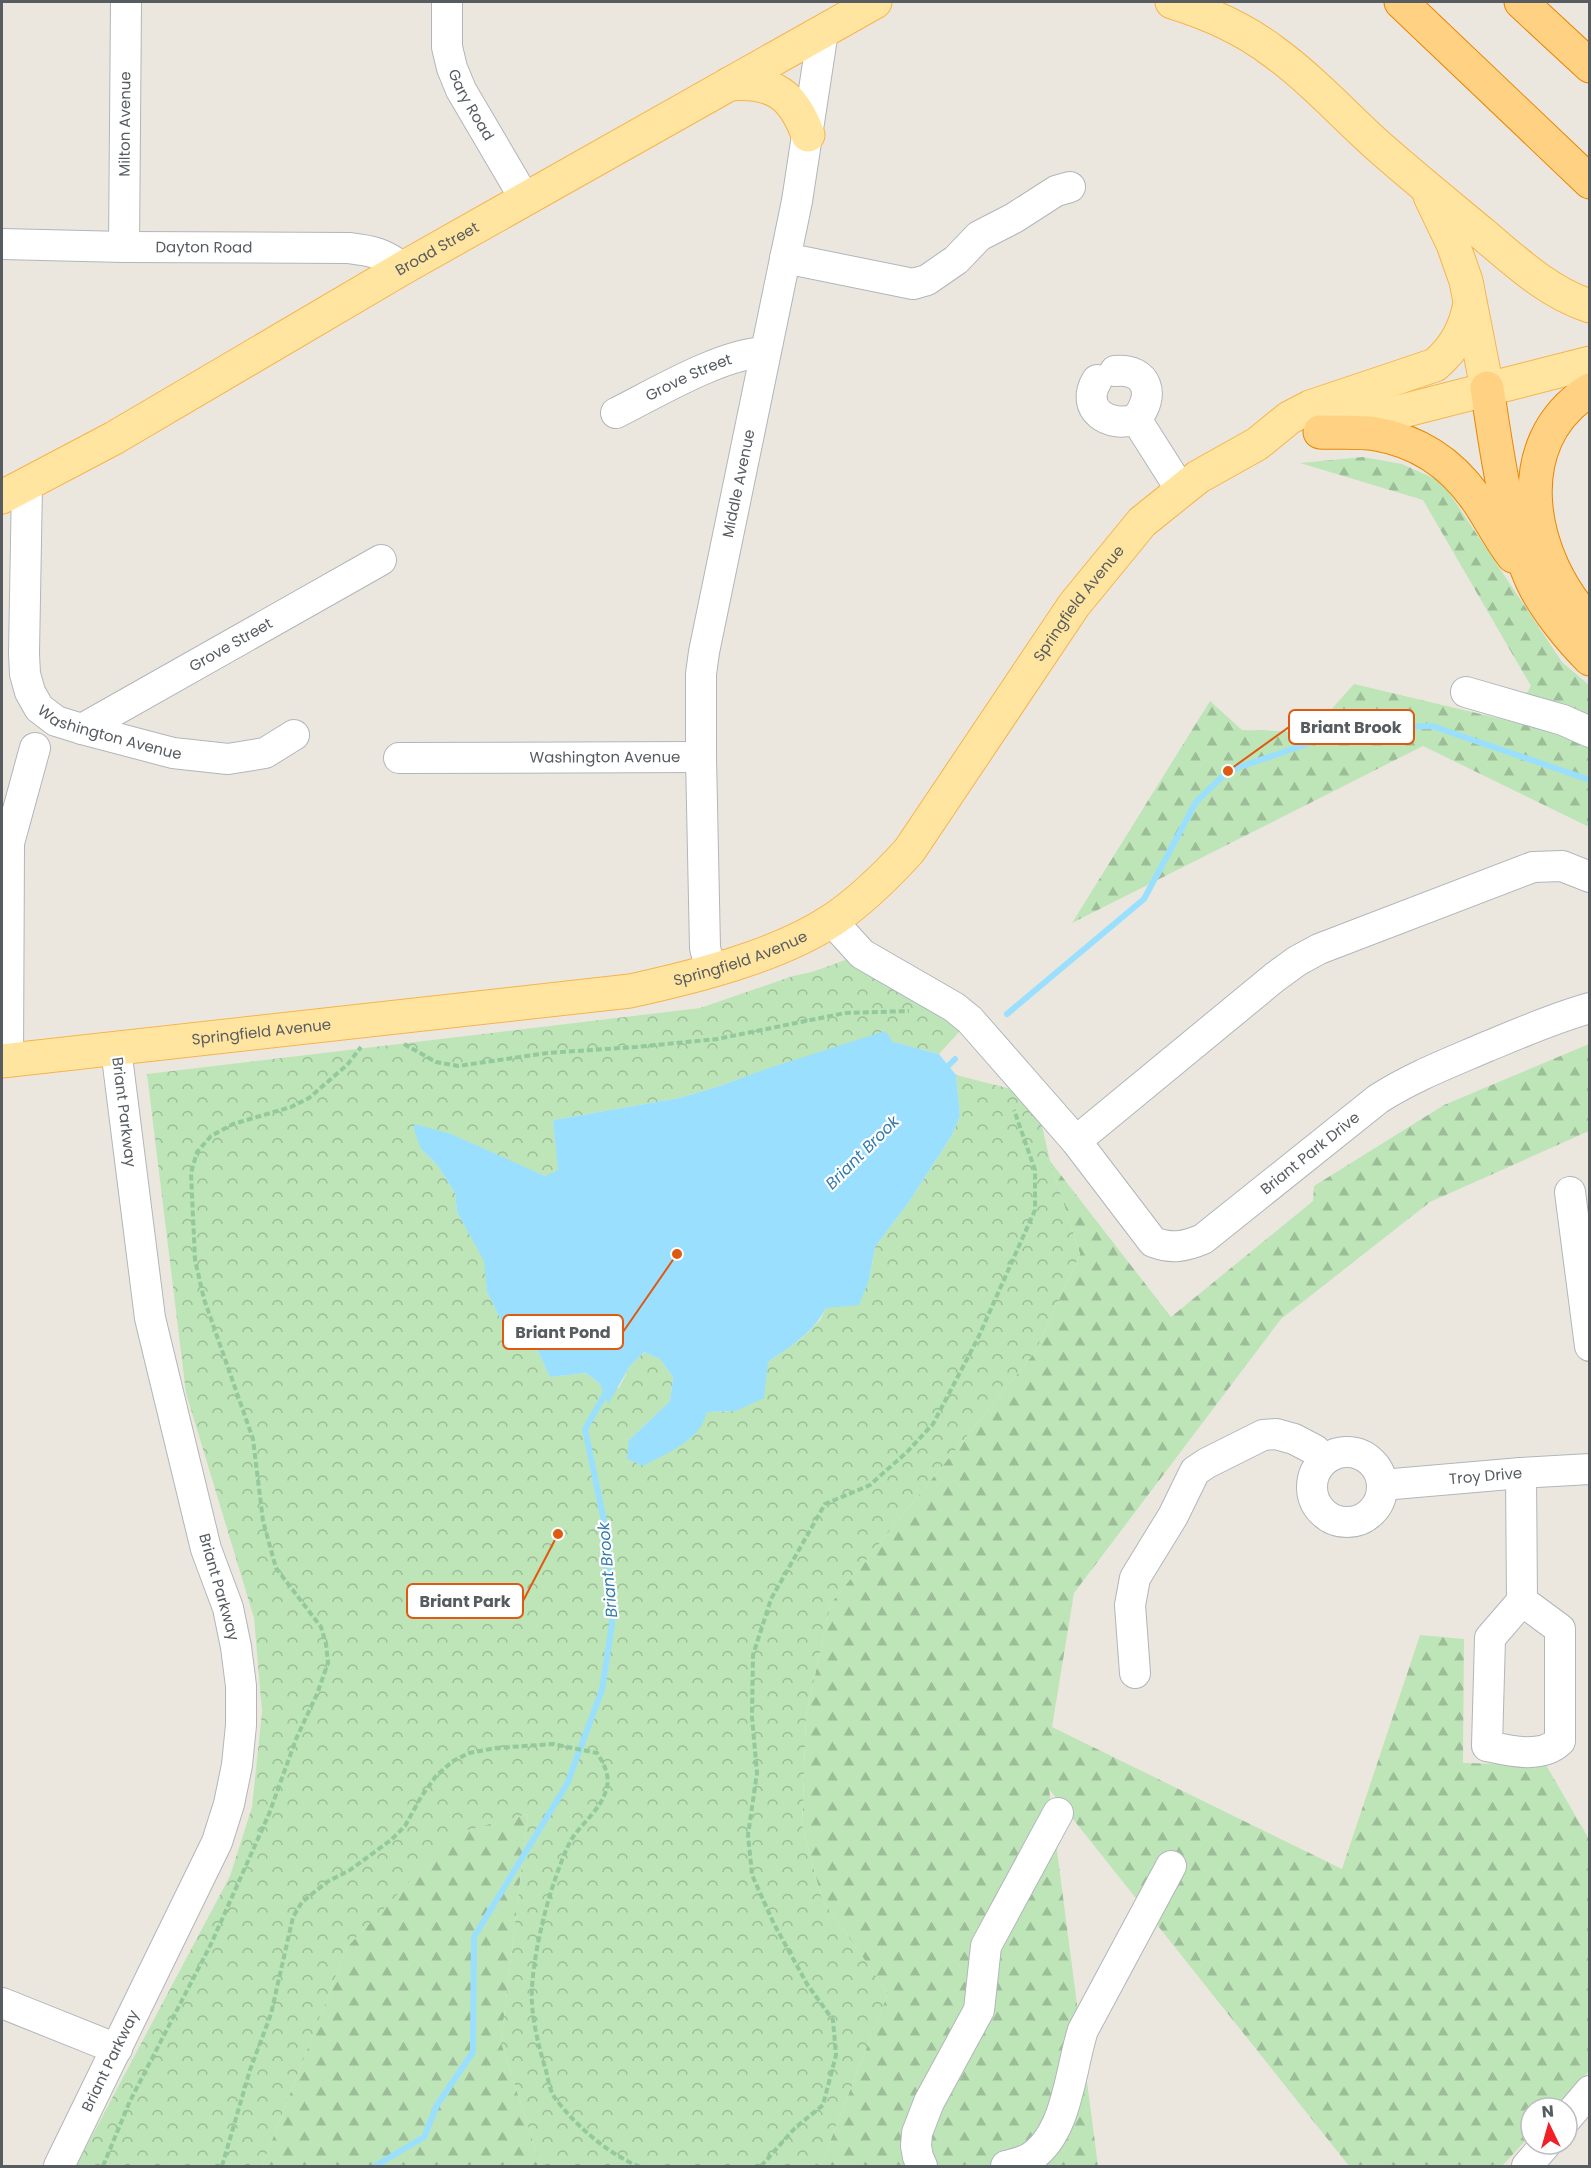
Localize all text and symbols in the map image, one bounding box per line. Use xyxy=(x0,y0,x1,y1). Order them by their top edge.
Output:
street label: Gary Road xyxy=(443,66,499,144)
street label: Milton Avenue xyxy=(114,71,135,177)
street label: Broad Street xyxy=(391,216,482,280)
street label: Dayton Road xyxy=(155,236,252,258)
street label: Grove Street xyxy=(642,348,734,406)
street label: Middle Avenue xyxy=(717,427,760,540)
street label: Springfield Avenue xyxy=(1028,541,1129,666)
street label: Grove Street xyxy=(185,612,276,676)
street label: Washington Avenue xyxy=(33,700,183,764)
callout: Briant Brook xyxy=(1289,710,1414,744)
text: Briant Brook xyxy=(1300,716,1402,739)
street label: Washington Avenue xyxy=(530,746,680,768)
street label: Springfield Avenue xyxy=(671,925,811,991)
street label: Springfield Avenue xyxy=(190,1013,332,1050)
street label: Briant Parkway xyxy=(107,1056,142,1169)
street label: Briant Park Drive xyxy=(1256,1107,1364,1199)
water label: Briant Brook xyxy=(820,1110,905,1194)
callout: Briant Pond xyxy=(503,1315,623,1349)
text: Briant Pond xyxy=(515,1321,611,1344)
street label: Troy Drive xyxy=(1448,1462,1523,1489)
water label: Briant Brook xyxy=(592,1520,623,1619)
street label: Briant Parkway xyxy=(194,1531,245,1644)
callout: Briant Park xyxy=(407,1584,523,1618)
text: Briant Park xyxy=(419,1590,511,1613)
street label: Briant Parkway xyxy=(76,2006,144,2115)
north arrow xyxy=(1519,2096,1579,2156)
text: N xyxy=(1541,2100,1555,2124)

